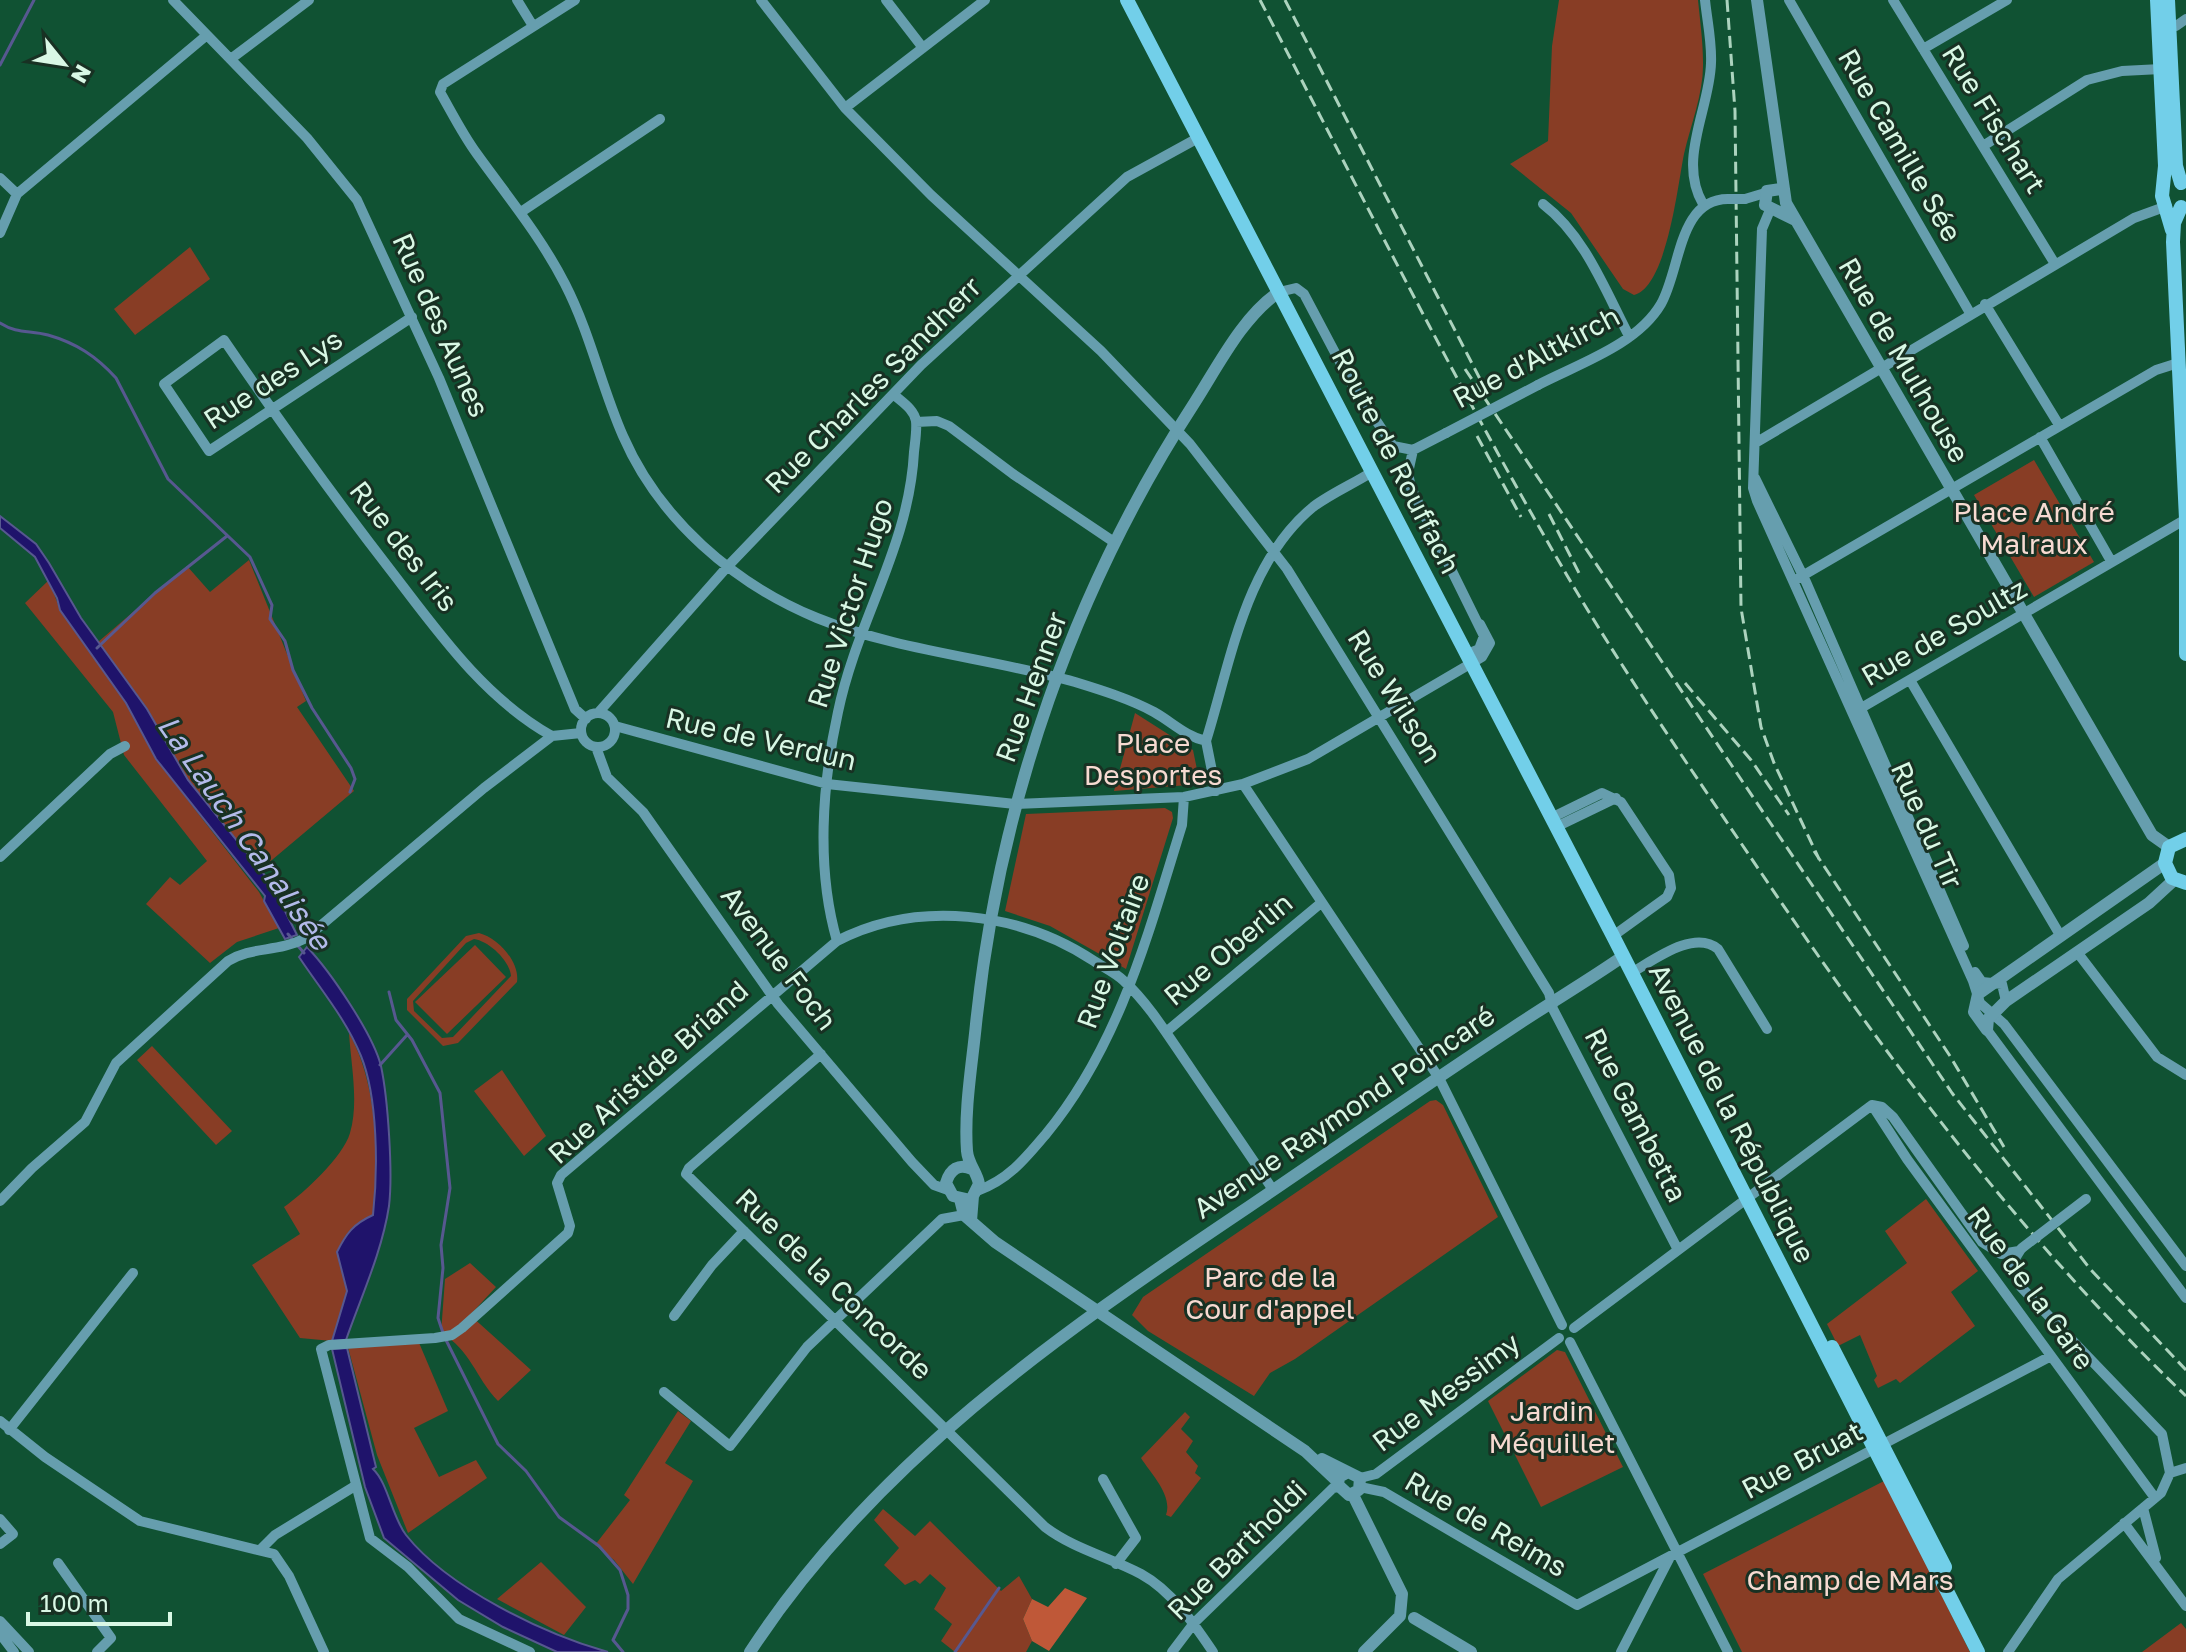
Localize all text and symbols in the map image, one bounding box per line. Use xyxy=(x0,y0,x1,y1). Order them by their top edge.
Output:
north arrow xyxy=(24,24,104,104)
street label: Rue Fischart xyxy=(1936,38,2053,199)
street label: Rue Camille Sée xyxy=(1832,42,1969,247)
text: N xyxy=(66,60,98,88)
street label: Rue des Aunes xyxy=(386,228,497,422)
street label: Rue de Mulhouse xyxy=(1832,251,1977,468)
street label: Rue Charles Sandherr xyxy=(758,270,988,500)
street label: Rue d'Altkirch xyxy=(1447,299,1625,414)
street label: Rue des Lys xyxy=(197,322,348,436)
street label: Route de Rouffach xyxy=(1325,343,1468,579)
street label: Rue des Iris xyxy=(343,474,465,617)
street label: Rue Victor Hugo xyxy=(800,494,899,712)
park label: Place André Malraux xyxy=(1953,495,2115,560)
street label: Rue de Soultz xyxy=(1855,571,2032,692)
street label: Rue Henner xyxy=(988,607,1073,767)
street label: Rue Wilson xyxy=(1341,623,1449,768)
street label: Rue de Verdun xyxy=(663,701,860,776)
water label: La Lauch Canalisée xyxy=(150,708,341,959)
park label: Place Desportes xyxy=(1084,726,1222,791)
street label: Rue du Tir xyxy=(1885,756,1970,894)
street label: Rue Voltaire xyxy=(1069,869,1156,1033)
street label: Avenue Foch xyxy=(715,879,844,1036)
street label: Rue Oberlin xyxy=(1157,885,1299,1012)
street label: Avenue de la République xyxy=(1643,958,1822,1268)
street label: Rue Aristide Briand xyxy=(541,973,754,1170)
street label: Avenue Raymond Poincaré xyxy=(1187,998,1501,1225)
street label: Rue Gambetta xyxy=(1579,1022,1694,1207)
street label: Rue de la Concorde xyxy=(729,1181,939,1386)
street label: Rue de la Gare xyxy=(1961,1200,2102,1376)
park label: Parc de la Cour d'appel xyxy=(1185,1260,1355,1325)
street label: Rue Messimy xyxy=(1365,1325,1526,1458)
park label: Jardin Méquillet xyxy=(1488,1394,1616,1459)
street label: Rue Bruat xyxy=(1736,1414,1868,1505)
street label: Rue de Reims xyxy=(1400,1464,1573,1583)
street label: Rue Bartholdi xyxy=(1160,1473,1313,1626)
park label: Champ de Mars xyxy=(1746,1563,1954,1596)
scale bar xyxy=(28,1576,170,1626)
text: 100 m xyxy=(40,1588,109,1617)

